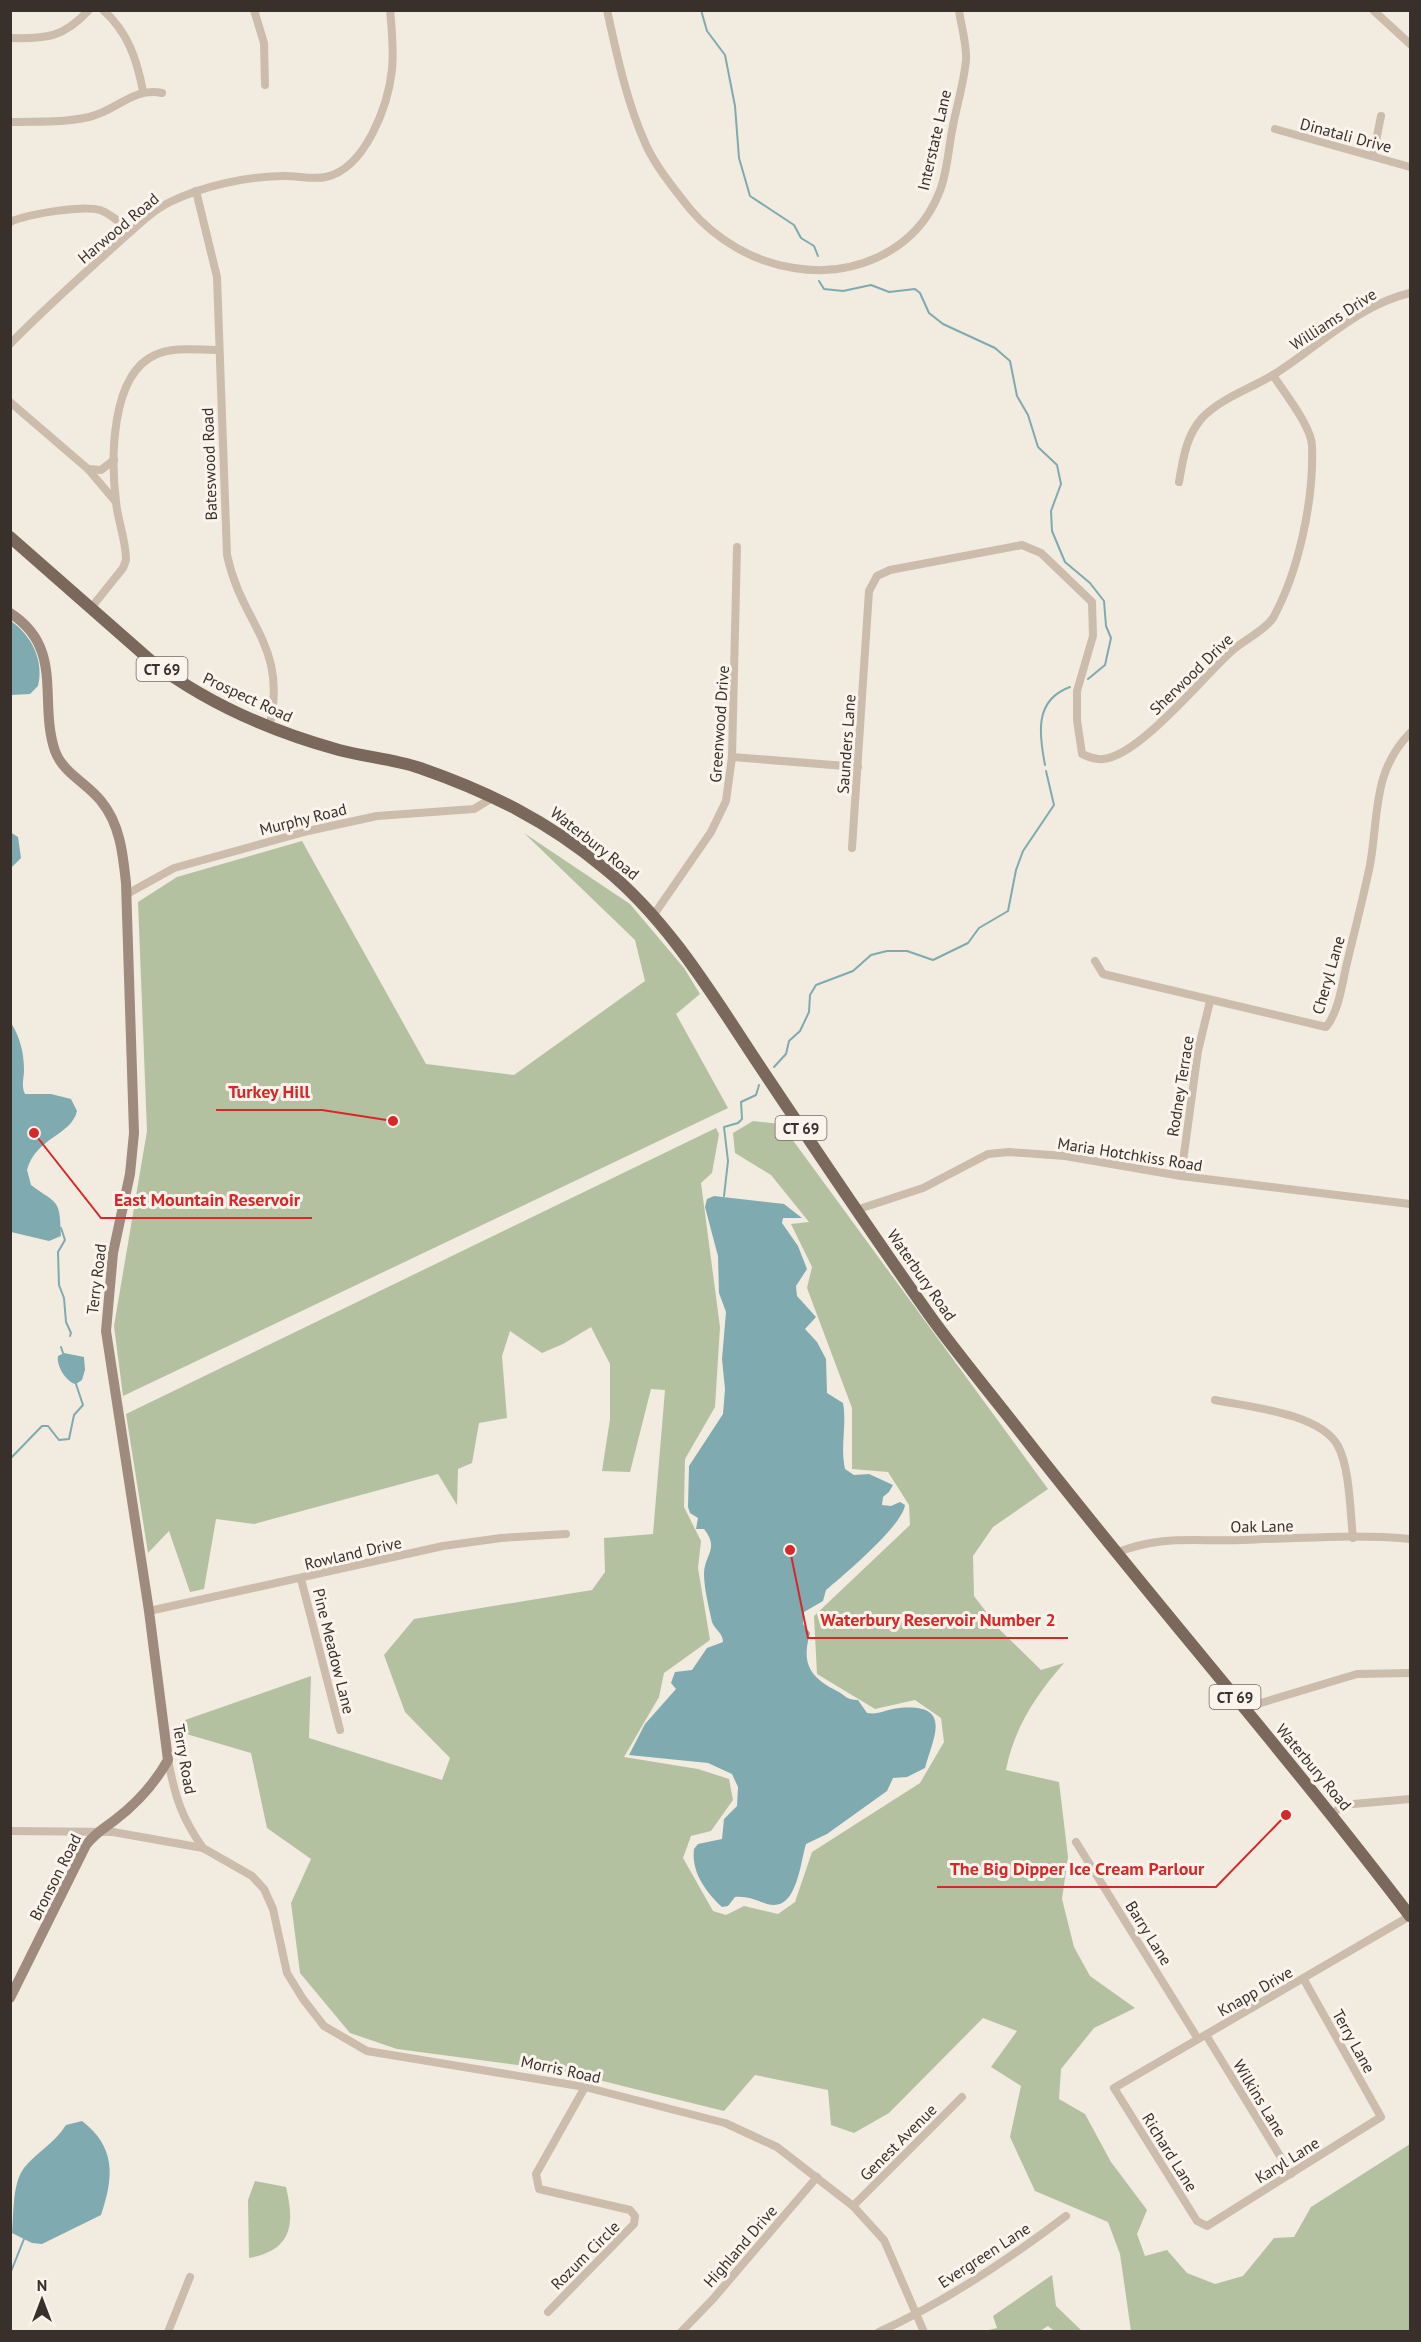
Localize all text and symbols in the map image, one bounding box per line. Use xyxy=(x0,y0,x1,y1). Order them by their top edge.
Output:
street label: Interstate Lane xyxy=(913,88,955,192)
street label: Dinatali Drive xyxy=(1298,113,1394,157)
street label: Harwood Road xyxy=(73,188,163,268)
street label: Williams Drive xyxy=(1286,284,1380,354)
street label: Bateswood Road xyxy=(197,407,221,521)
street label: Sherwood Drive xyxy=(1145,629,1237,719)
road number: CT 69 xyxy=(136,657,188,681)
street label: Greenwood Drive xyxy=(705,665,733,783)
street label: Prospect Road xyxy=(200,668,296,726)
street label: Saunders Lane xyxy=(833,694,859,794)
street label: Murphy Road xyxy=(257,799,349,839)
street label: Waterbury Road xyxy=(547,802,643,884)
street label: Cheryl Lane xyxy=(1307,933,1349,1017)
street label: Rodney Terrace xyxy=(1162,1034,1198,1138)
callout: Turkey Hill xyxy=(216,1074,322,1110)
text: Turkey Hill xyxy=(228,1080,310,1103)
road number: CT 69 xyxy=(776,1116,826,1140)
street label: Maria Hotchkiss Road xyxy=(1056,1133,1204,1175)
callout: East Mountain Reservoir xyxy=(101,1182,312,1218)
text: East Mountain Reservoir xyxy=(114,1188,301,1211)
street label: Waterbury Road xyxy=(883,1225,961,1325)
street label: Terry Road xyxy=(82,1243,110,1315)
street label: Oak Lane xyxy=(1230,1515,1294,1537)
street label: Rowland Drive xyxy=(303,1532,403,1574)
street label: Pine Meadow Lane xyxy=(309,1586,359,1716)
callout: Waterbury Reservoir Number 2 xyxy=(808,1602,1068,1638)
text: Waterbury Reservoir Number 2 xyxy=(820,1608,1056,1631)
road number: CT 69 xyxy=(1210,1685,1260,1709)
street label: Waterbury Road xyxy=(1272,1720,1356,1814)
street label: Terry Road xyxy=(169,1722,201,1796)
street label: Bronson Road xyxy=(25,1830,85,1924)
callout: The Big Dipper Ice Cream Parlour xyxy=(937,1851,1216,1887)
text: The Big Dipper Ice Cream Parlour xyxy=(950,1857,1205,1880)
street label: Barry Lane xyxy=(1121,1897,1177,1969)
street label: Knapp Drive xyxy=(1214,1961,1296,2021)
street label: Terry Lane xyxy=(1328,2006,1380,2076)
street label: Morris Road xyxy=(519,2051,603,2087)
street label: Wilkins Lane xyxy=(1229,2056,1291,2140)
street label: Genest Avenue xyxy=(855,2099,941,2185)
street label: Richard Lane xyxy=(1138,2109,1202,2195)
street label: Karyl Lane xyxy=(1251,2132,1323,2188)
street label: Highland Drive xyxy=(699,2201,781,2291)
street label: Rozum Circle xyxy=(546,2216,624,2294)
street label: Evergreen Lane xyxy=(934,2218,1034,2292)
north arrow xyxy=(12,2270,72,2330)
text: N xyxy=(37,2275,47,2295)

